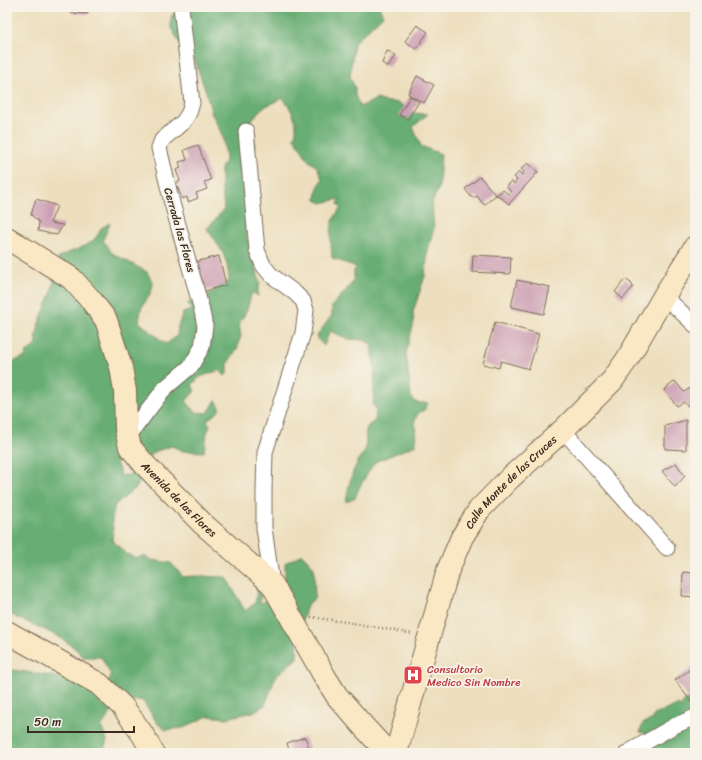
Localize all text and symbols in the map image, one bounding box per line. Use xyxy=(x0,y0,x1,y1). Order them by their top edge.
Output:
street label: Cerrada las Flores xyxy=(158,186,201,276)
street label: Calle Monte de las Cruces xyxy=(460,430,562,533)
street label: Avenida de las Flores xyxy=(136,456,221,542)
place label: Consultorio Medico Sin Nombre xyxy=(427,660,521,692)
hospital icon: Consultorio Medico Sin Nombre xyxy=(402,664,424,686)
scale bar xyxy=(28,708,134,734)
text: 50 m xyxy=(34,711,61,733)

